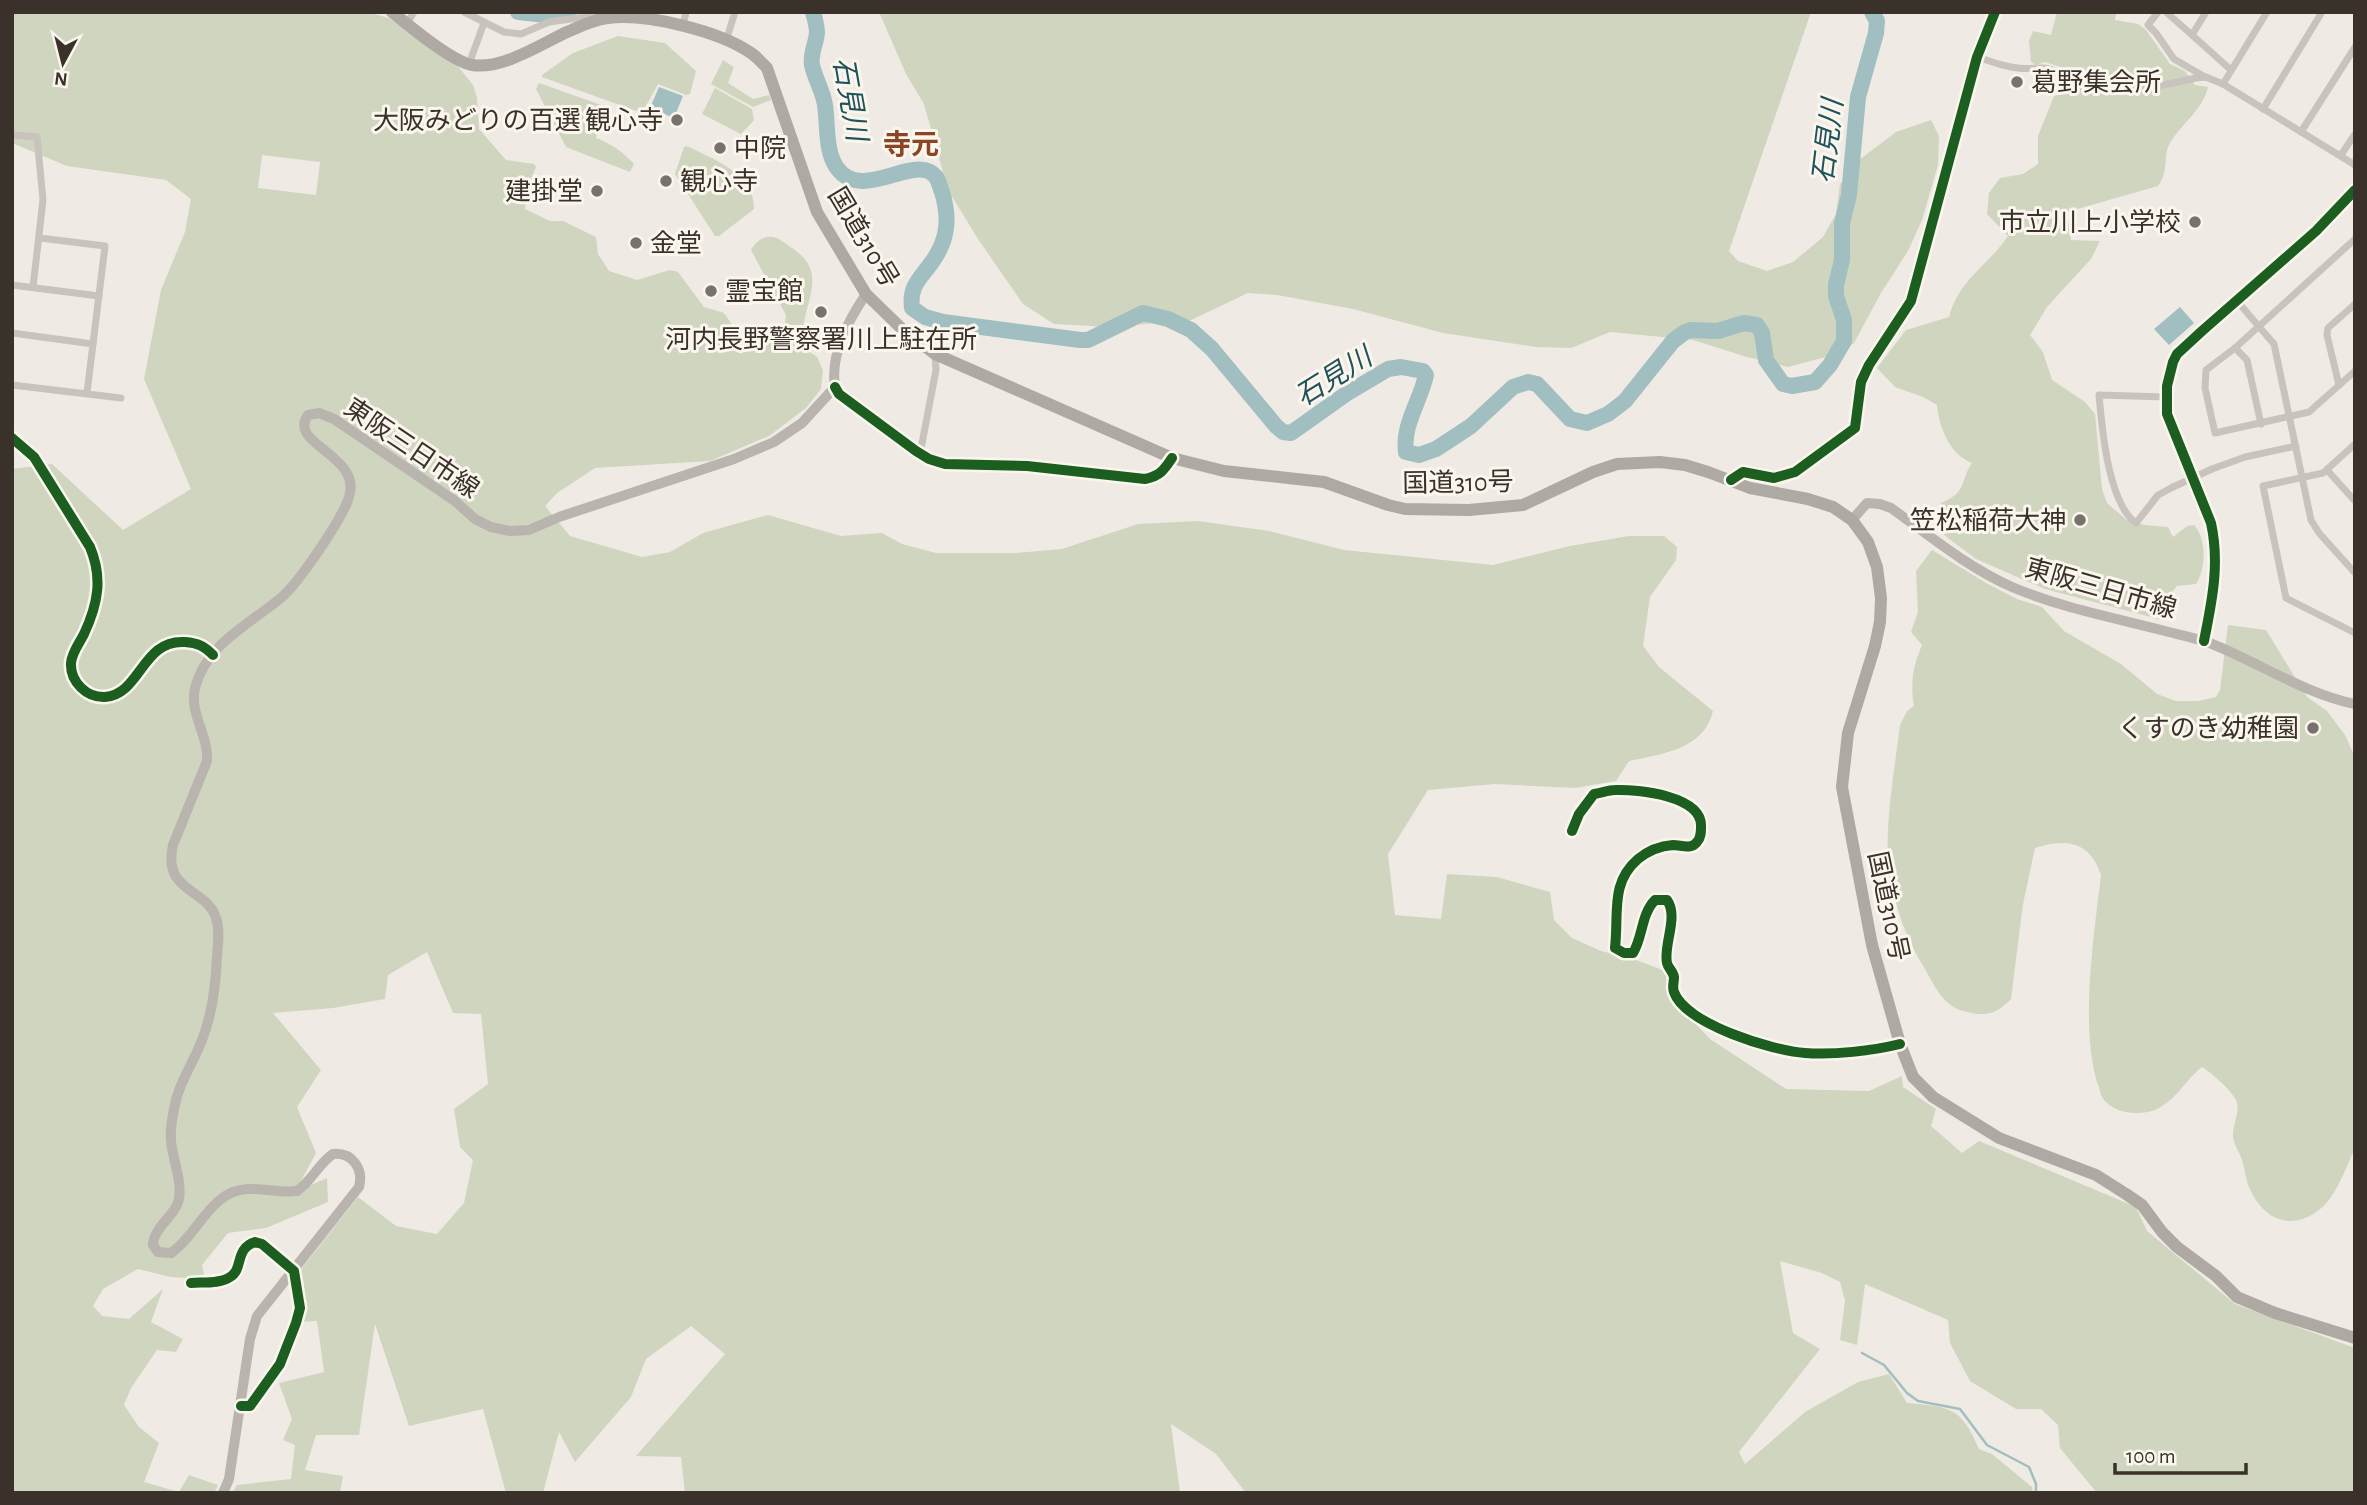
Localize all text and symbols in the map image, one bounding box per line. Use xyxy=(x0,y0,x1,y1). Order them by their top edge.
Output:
north arrow xyxy=(28,28,98,98)
water label: 石見川 xyxy=(828,55,872,146)
text: N xyxy=(53,68,69,89)
place label: 葛野集会所 xyxy=(2031,68,2161,96)
marker: 葛野集会所 xyxy=(2009,74,2025,90)
water label: 石見川 xyxy=(1809,95,1848,185)
place label: 大阪みどりの百選 観心寺 xyxy=(373,107,663,134)
marker: 大阪みどりの百選 観心寺 xyxy=(669,112,685,128)
district label: 寺元 xyxy=(883,129,939,160)
place label: 中院 xyxy=(734,135,786,162)
marker: 中院 xyxy=(712,140,728,156)
place label: 観心寺 xyxy=(680,168,758,195)
marker: 観心寺 xyxy=(658,173,674,189)
place label: 建掛堂 xyxy=(505,178,583,205)
marker: 建掛堂 xyxy=(589,183,605,199)
street label: 国道310号 xyxy=(823,183,904,292)
place label: 市立川上小学校 xyxy=(1999,208,2181,236)
marker: 市立川上小学校 xyxy=(2187,214,2203,230)
place label: 金堂 xyxy=(650,230,702,257)
marker: 金堂 xyxy=(628,235,644,251)
place label: 霊宝館 xyxy=(725,277,803,305)
marker: 霊宝館 xyxy=(703,283,719,299)
marker: 河内長野警察署川上駐在所 xyxy=(813,304,829,320)
place label: 河内長野警察署川上駐在所 xyxy=(665,326,977,353)
water label: 石見川 xyxy=(1290,341,1380,412)
street label: 東阪三日市線 xyxy=(339,394,484,503)
street label: 国道310号 xyxy=(1402,468,1514,497)
place label: 笠松稲荷大神 xyxy=(1910,506,2066,534)
marker: 笠松稲荷大神 xyxy=(2072,512,2088,528)
street label: 東阪三日市線 xyxy=(2022,554,2180,623)
place label: くすのき幼稚園 xyxy=(2118,714,2299,742)
marker: くすのき幼稚園 xyxy=(2305,720,2321,736)
street label: 国道310号 xyxy=(1864,849,1913,963)
scale bar xyxy=(2115,1432,2246,1476)
text: 100 m xyxy=(2126,1446,2176,1467)

